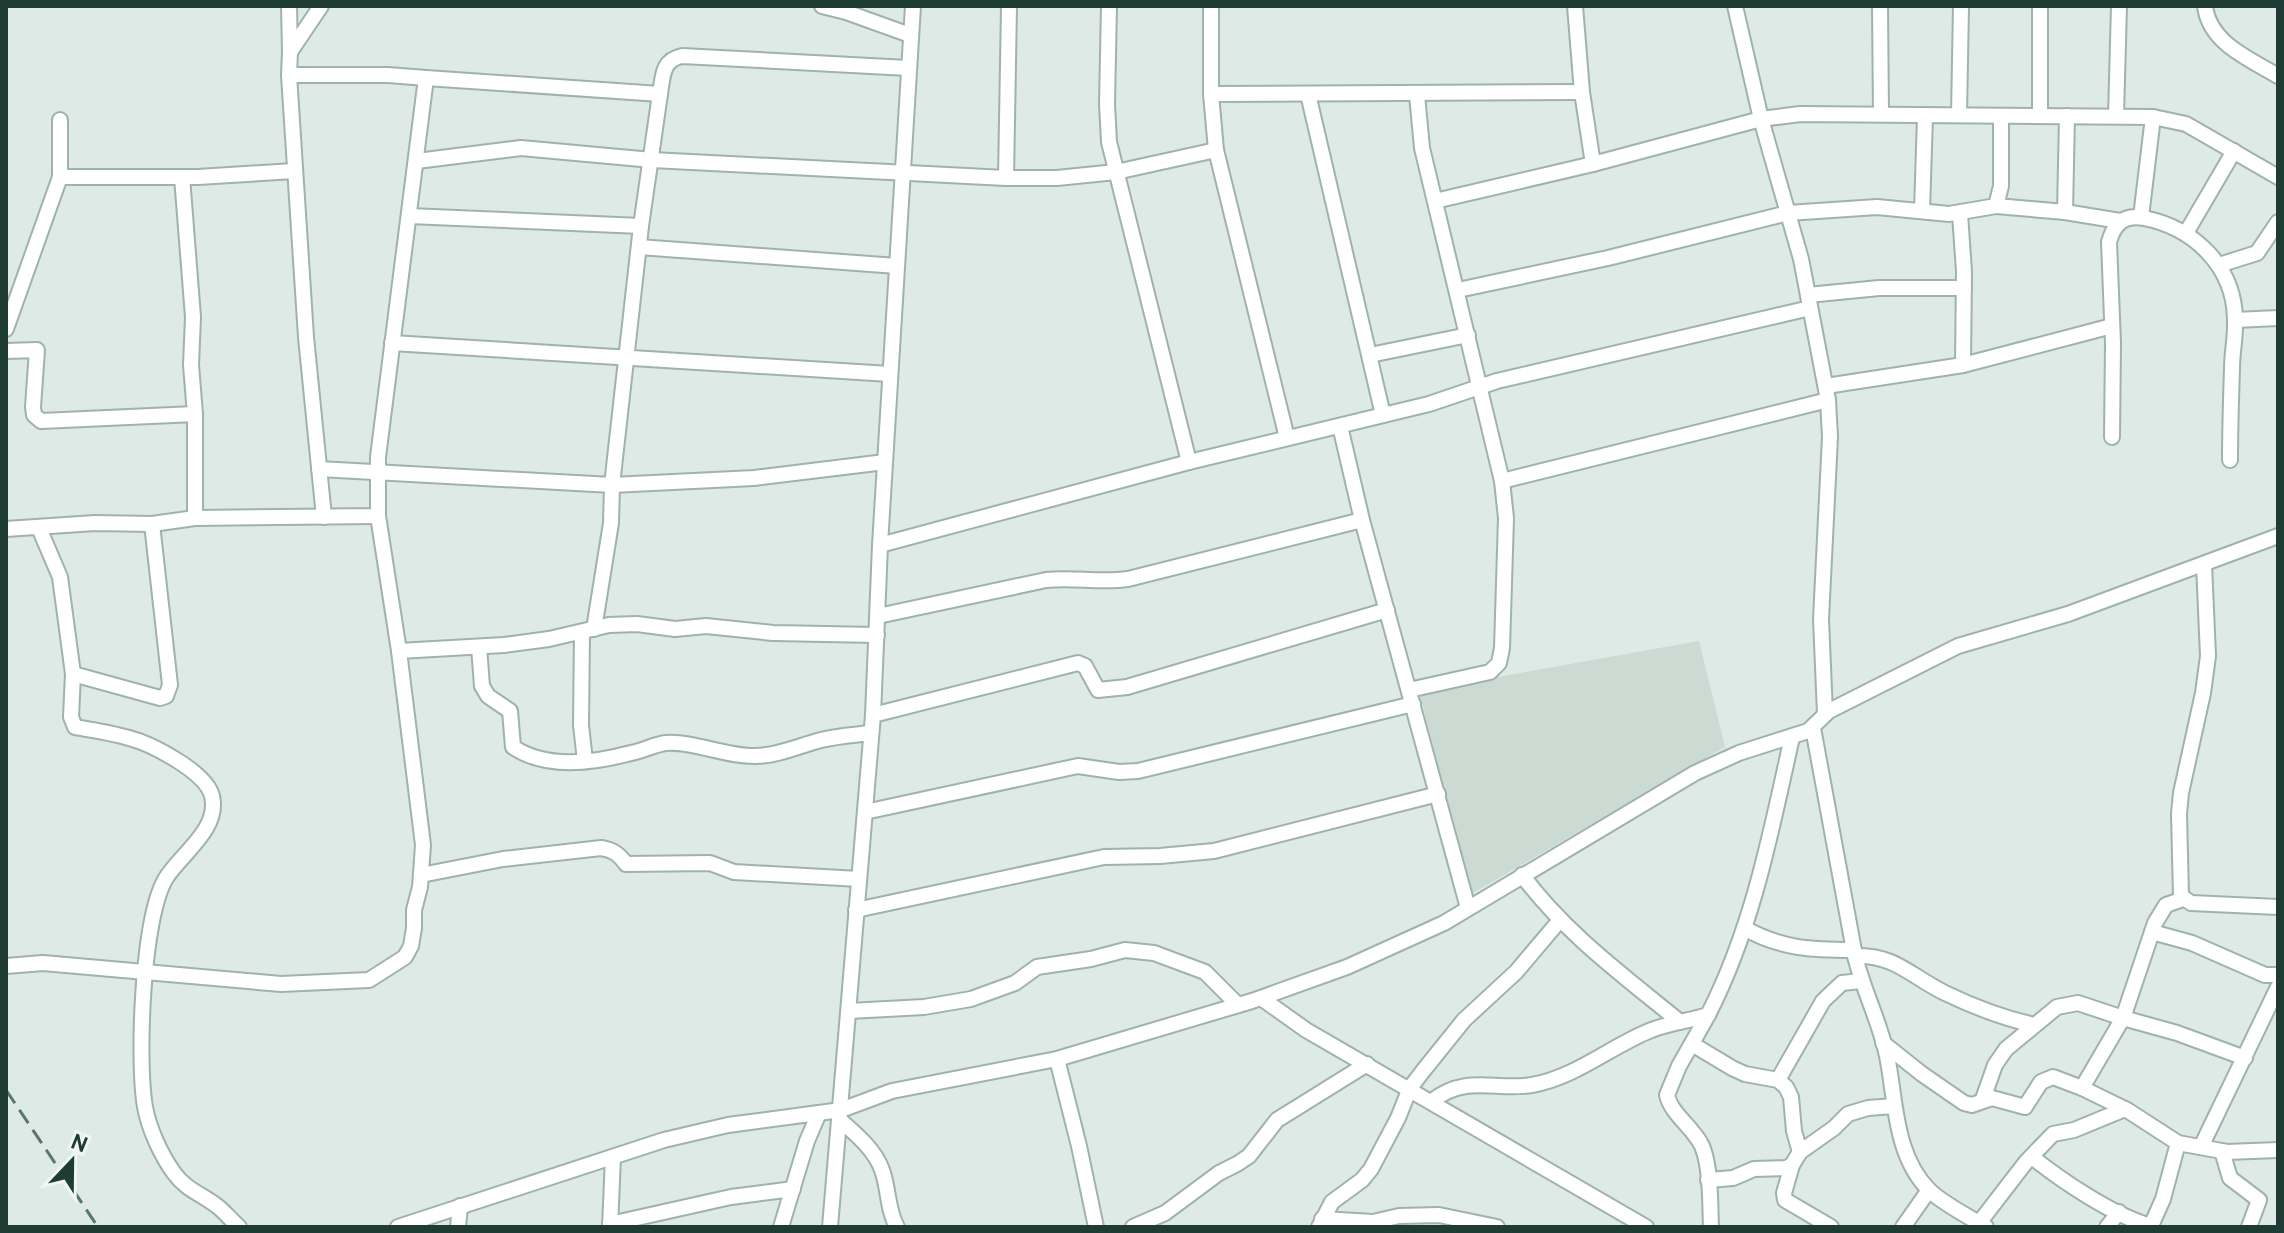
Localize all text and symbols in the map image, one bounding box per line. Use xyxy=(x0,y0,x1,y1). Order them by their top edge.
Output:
north arrow xyxy=(32,1121,112,1201)
text: N xyxy=(66,1129,91,1160)

